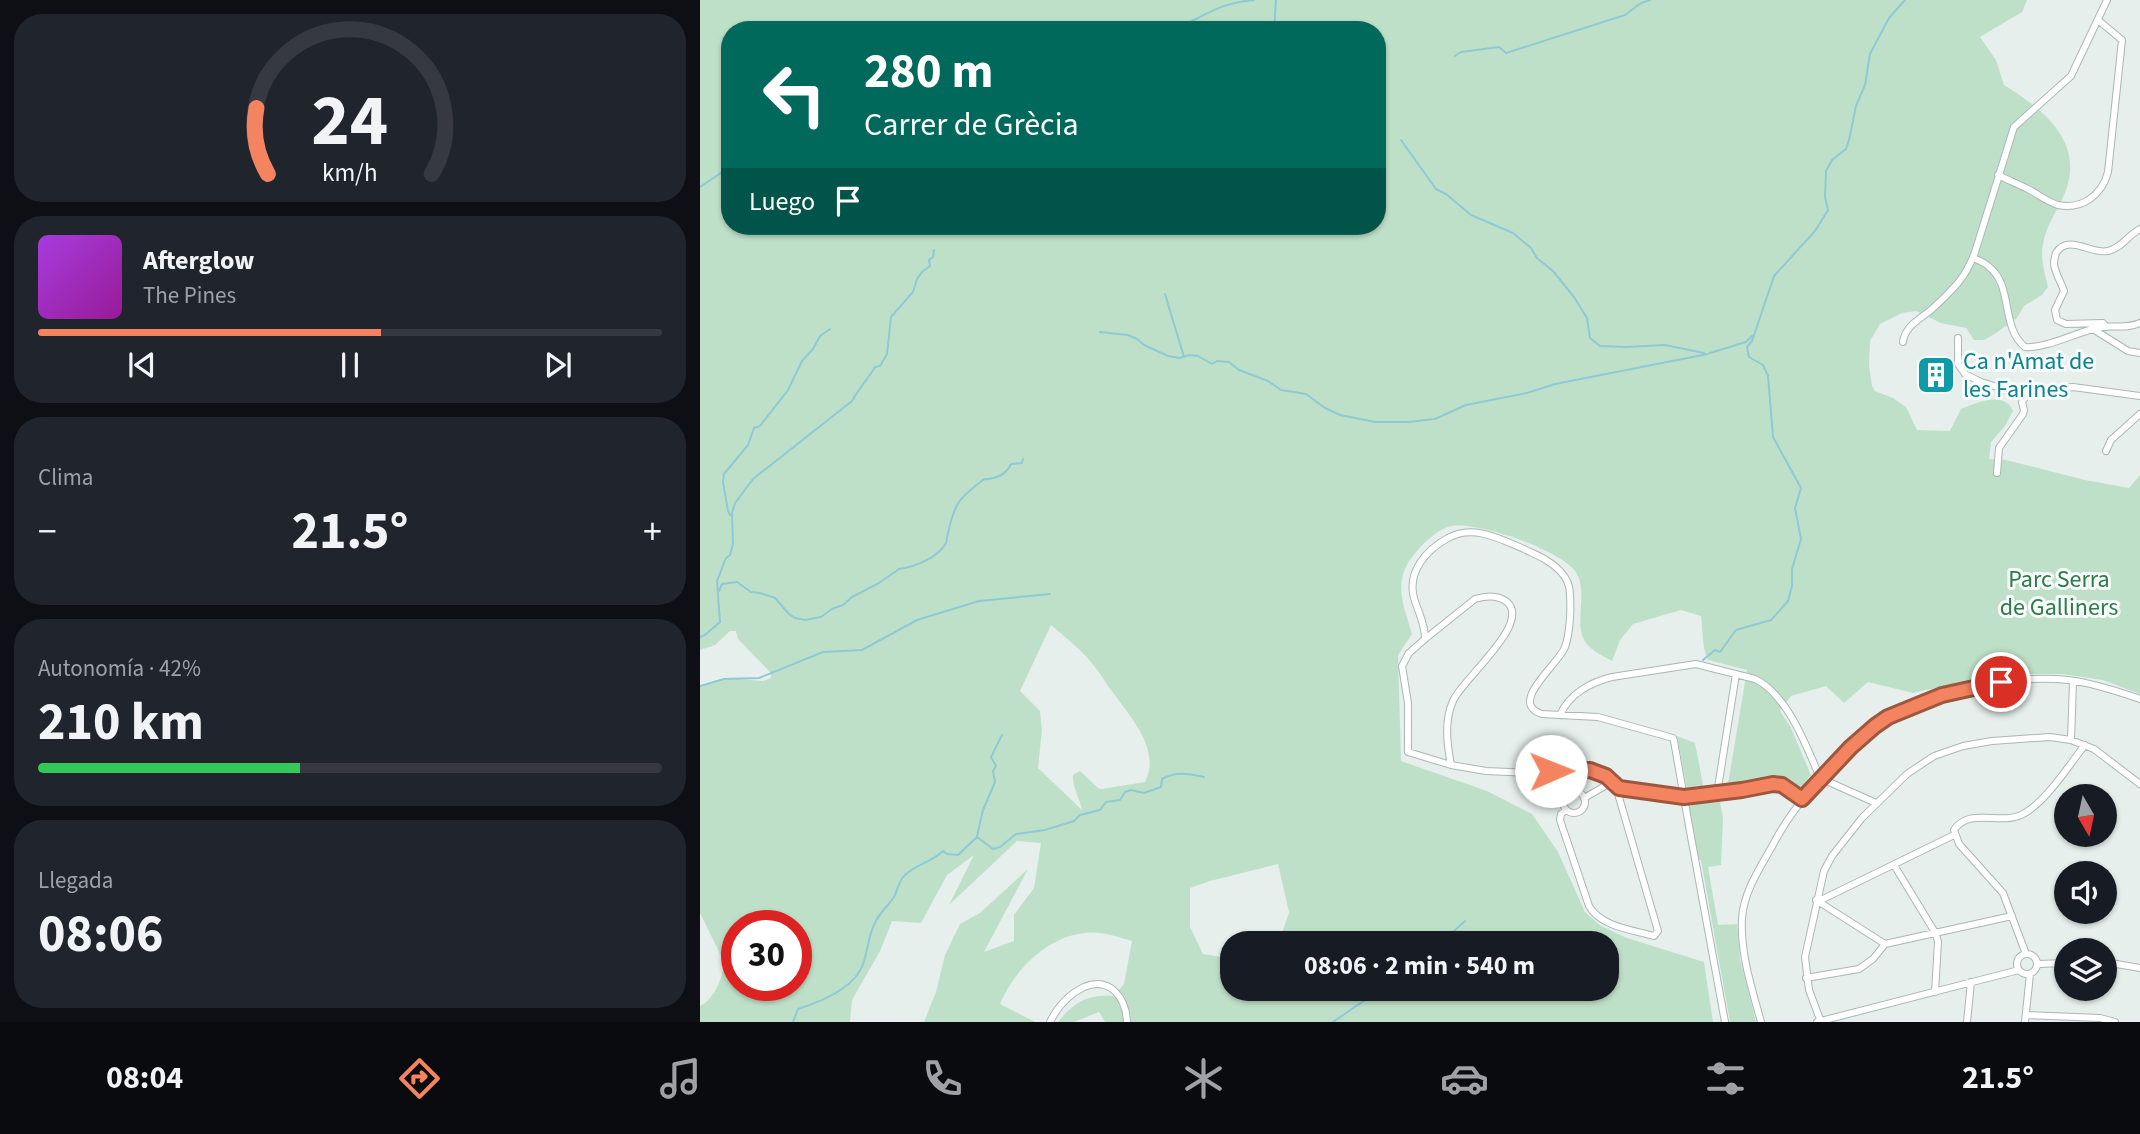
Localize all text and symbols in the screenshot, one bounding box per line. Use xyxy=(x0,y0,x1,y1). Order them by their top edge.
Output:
text: 280 m xyxy=(864,37,993,107)
icon: left xyxy=(749,49,840,140)
text: 24 xyxy=(312,69,388,173)
text: Carrer de Grècia xyxy=(864,102,1079,148)
text: km/h xyxy=(322,155,378,191)
icon: arrive xyxy=(829,182,867,220)
text: Luego xyxy=(749,183,815,220)
text: Afterglow xyxy=(143,242,254,279)
text: The Pines xyxy=(143,279,236,312)
place label: Ca n'Amat de les Farines xyxy=(1963,344,2094,407)
icon: previous xyxy=(123,346,161,384)
icon: pause xyxy=(331,346,369,384)
icon: next xyxy=(539,346,577,384)
building icon: Ca n'Amat de les Farines xyxy=(1915,354,1957,396)
text: Clima xyxy=(38,461,93,494)
text: 21.5° xyxy=(292,495,408,569)
text: − xyxy=(38,505,57,559)
text: + xyxy=(643,505,662,559)
park label: Parc Serra de Galliners xyxy=(2000,562,2118,625)
text: Autonomía · 42% xyxy=(38,652,201,685)
pin xyxy=(1971,652,2031,712)
icon: arrive xyxy=(1982,663,2020,701)
text: 210 km xyxy=(38,686,204,760)
position arrow xyxy=(1514,734,1588,808)
north arrow xyxy=(2054,784,2118,847)
map controls xyxy=(2054,784,2117,1001)
button: sound xyxy=(2054,861,2117,924)
text: Llegada xyxy=(38,864,113,897)
text: 08:06 xyxy=(38,898,163,972)
speed limit sign: 30 xyxy=(721,910,812,1001)
button: layers xyxy=(2054,938,2117,1001)
text: 08:06 · 2 min · 540 m xyxy=(1304,947,1535,984)
icon: directions xyxy=(395,1054,444,1103)
icon: music xyxy=(656,1054,705,1103)
icon: phone xyxy=(918,1054,967,1103)
icon: climate xyxy=(1179,1054,1228,1103)
icon: car xyxy=(1440,1054,1489,1103)
icon: filters xyxy=(1701,1054,1750,1103)
text: 08:04 xyxy=(106,1055,183,1101)
text: 21.5° xyxy=(1962,1055,2034,1101)

